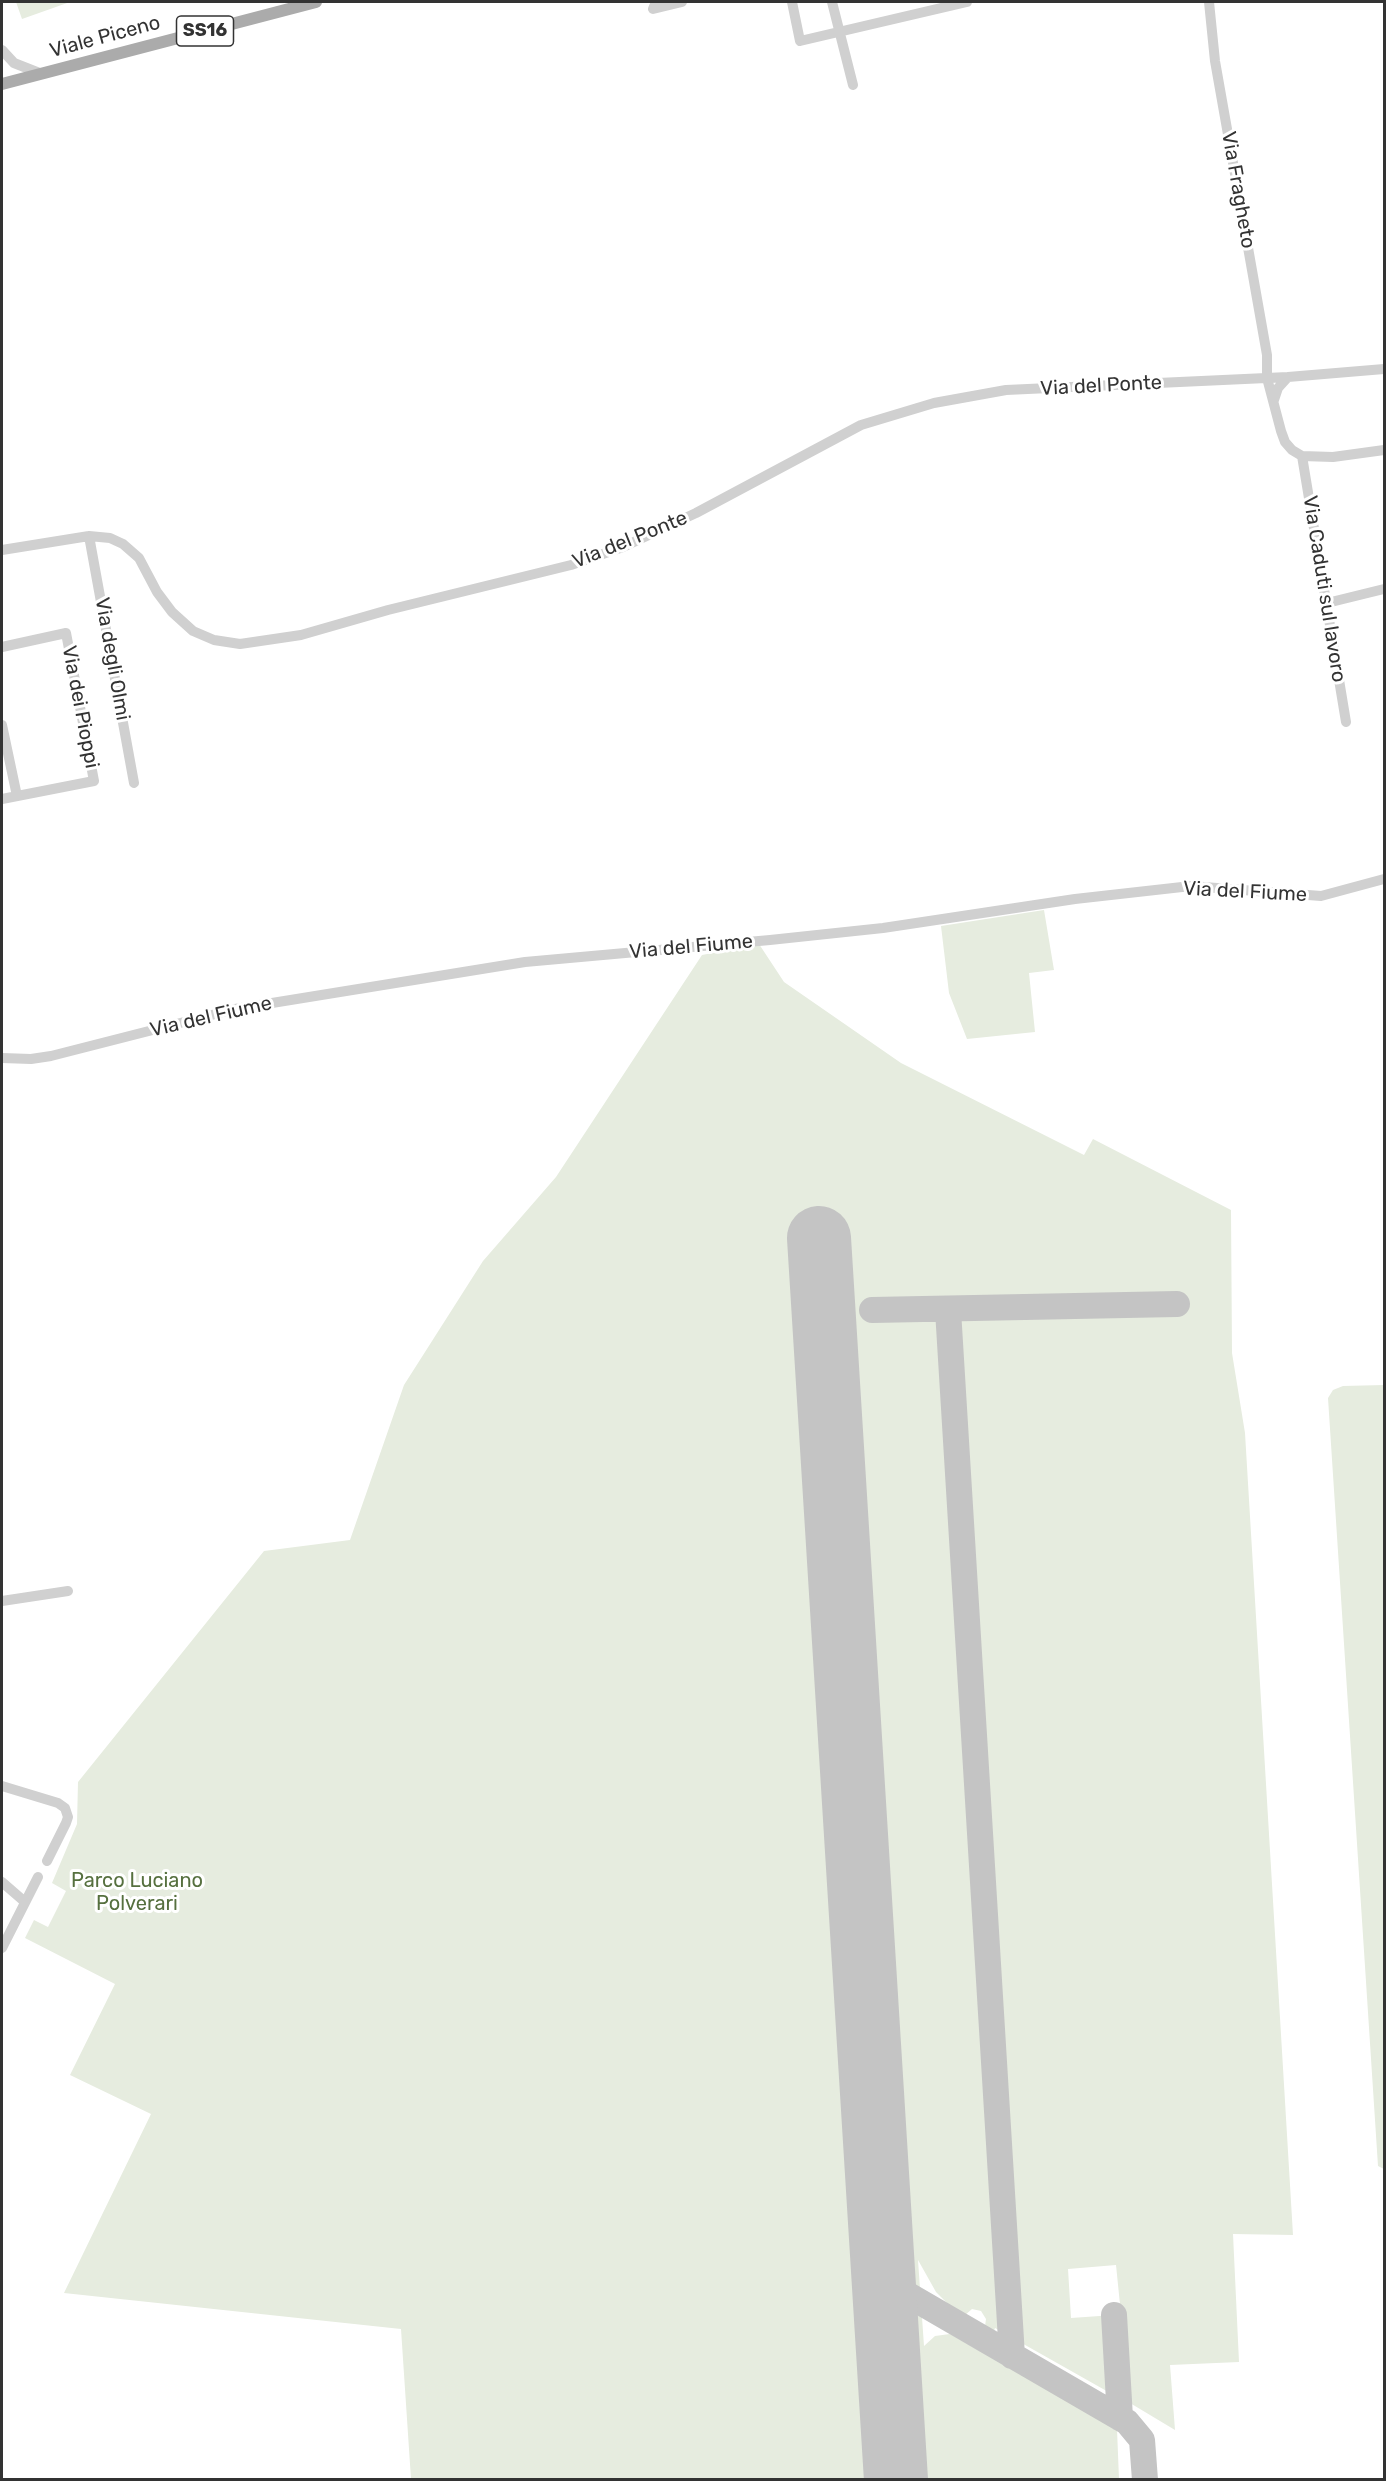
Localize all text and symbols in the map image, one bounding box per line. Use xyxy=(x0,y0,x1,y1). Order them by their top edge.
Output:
street label: Viale Piceno xyxy=(47,11,163,63)
road number: SS16 xyxy=(176,16,234,46)
street label: Via Fragheto xyxy=(1216,130,1260,250)
street label: Via del Ponte xyxy=(1040,371,1162,401)
street label: Via Caduti sul lavoro xyxy=(1297,494,1351,684)
street label: Via del Ponte xyxy=(569,506,691,574)
street label: Via degli Olmi xyxy=(89,596,135,722)
street label: Via dei Pioppi xyxy=(56,644,104,770)
street label: Via del Fiume xyxy=(1182,877,1308,907)
street label: Via del Fiume xyxy=(628,930,754,964)
street label: Via del Fiume xyxy=(148,991,274,1043)
park label: Parco Luciano Polverari xyxy=(71,1869,203,1916)

